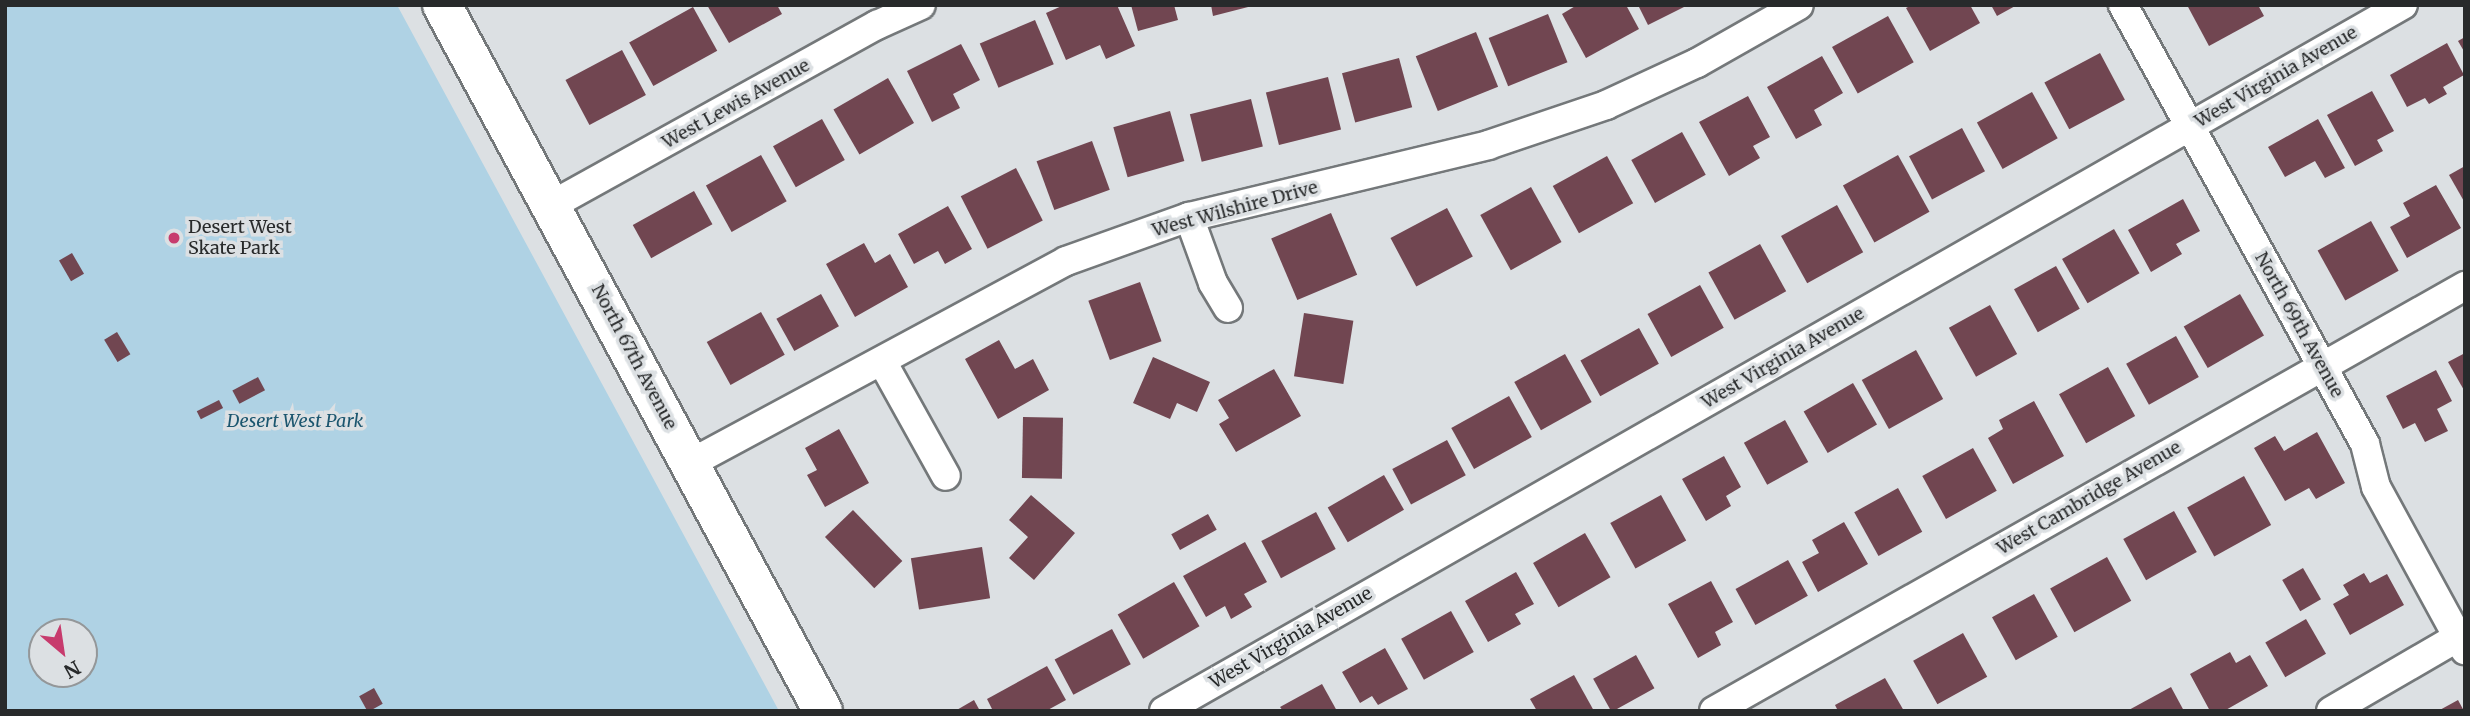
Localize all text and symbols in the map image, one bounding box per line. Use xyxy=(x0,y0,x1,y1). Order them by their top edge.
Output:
street label: West Virginia Avenue xyxy=(2191,22,2361,132)
street label: West Lewis Avenue xyxy=(659,55,813,153)
street label: West Wilshire Drive xyxy=(1150,177,1320,241)
place label: Desert West Skate Park xyxy=(188,217,292,260)
marker: Desert West Skate Park xyxy=(166,230,182,246)
street label: North 69th Avenue xyxy=(2250,248,2348,402)
street label: North 67th Avenue xyxy=(587,281,681,433)
street label: West Virginia Avenue xyxy=(1698,303,1868,413)
park label: Desert West Park xyxy=(227,410,363,432)
street label: West Cambridge Avenue xyxy=(1993,436,2185,560)
street label: West Virginia Avenue xyxy=(1206,583,1376,693)
north arrow xyxy=(28,618,98,688)
text: N xyxy=(60,655,85,684)

